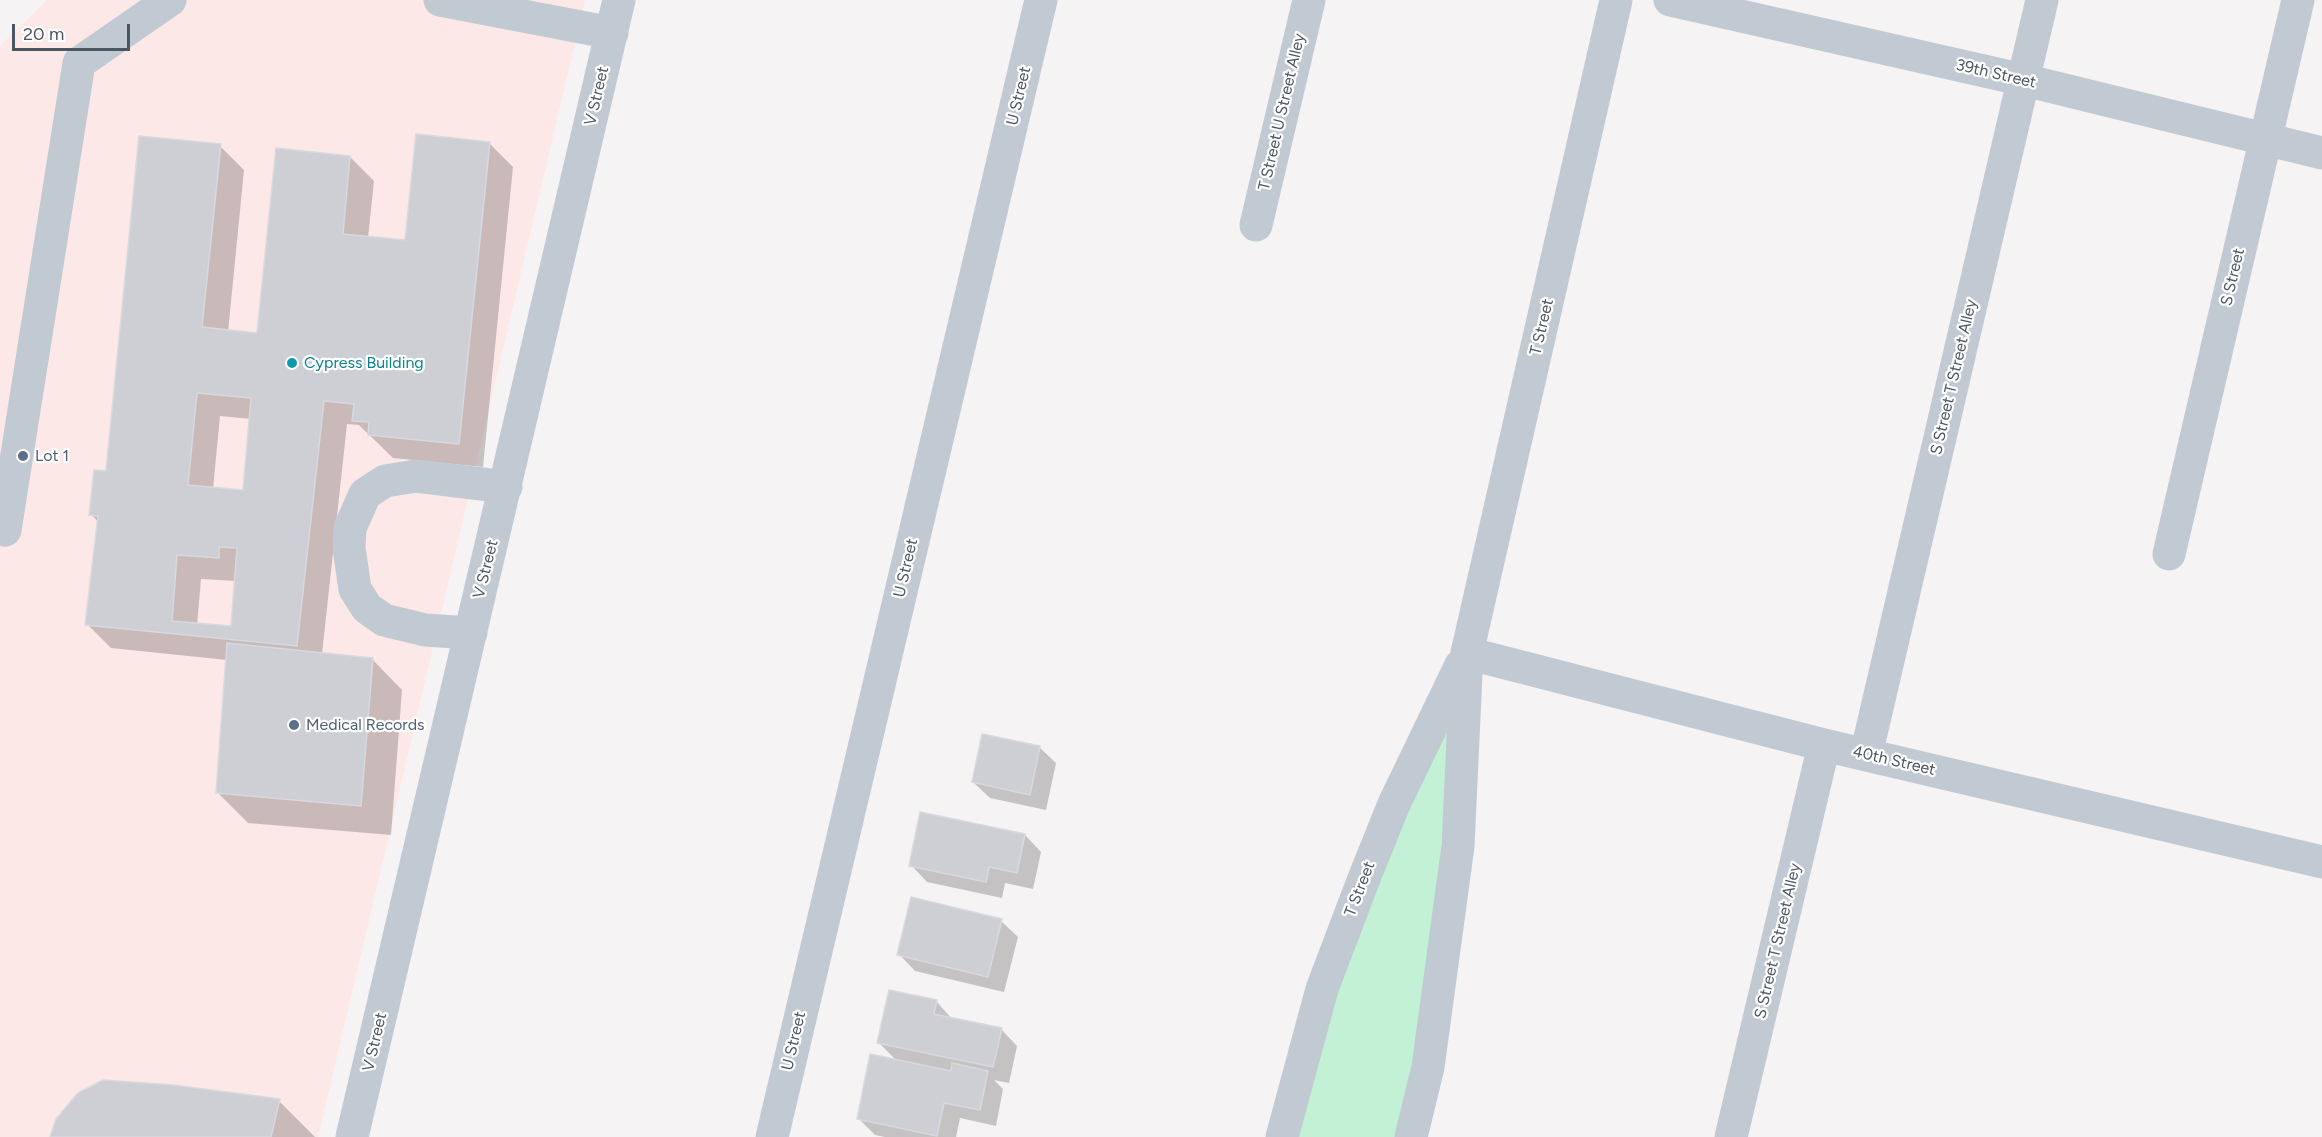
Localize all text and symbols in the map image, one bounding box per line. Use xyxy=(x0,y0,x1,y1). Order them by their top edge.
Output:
scale bar xyxy=(15,12,134,50)
text: 20 m xyxy=(23,23,64,45)
street label: T Street U Street Alley xyxy=(1255,32,1309,192)
street label: 39th Street xyxy=(1954,55,2038,93)
street label: V Street xyxy=(581,65,613,127)
street label: U Street xyxy=(1003,65,1035,127)
street label: S Street xyxy=(2217,246,2249,308)
street label: T Street xyxy=(1526,297,1558,357)
street label: S Street T Street Alley xyxy=(1927,297,1981,457)
place label: Cypress Building xyxy=(304,353,424,373)
marker: Cypress Building xyxy=(285,356,299,370)
place label: Lot 1 xyxy=(35,446,69,466)
marker: Lot 1 xyxy=(16,449,30,463)
street label: U Street xyxy=(890,537,922,599)
street label: V Street xyxy=(469,538,503,600)
place label: Medical Records xyxy=(306,715,425,735)
marker: Medical Records xyxy=(287,718,301,732)
street label: 40th Street xyxy=(1851,742,1937,780)
street label: T Street xyxy=(1341,859,1379,919)
street label: S Street T Street Alley xyxy=(1751,861,1805,1021)
street label: U Street xyxy=(778,1010,810,1072)
street label: V Street xyxy=(359,1011,391,1073)

